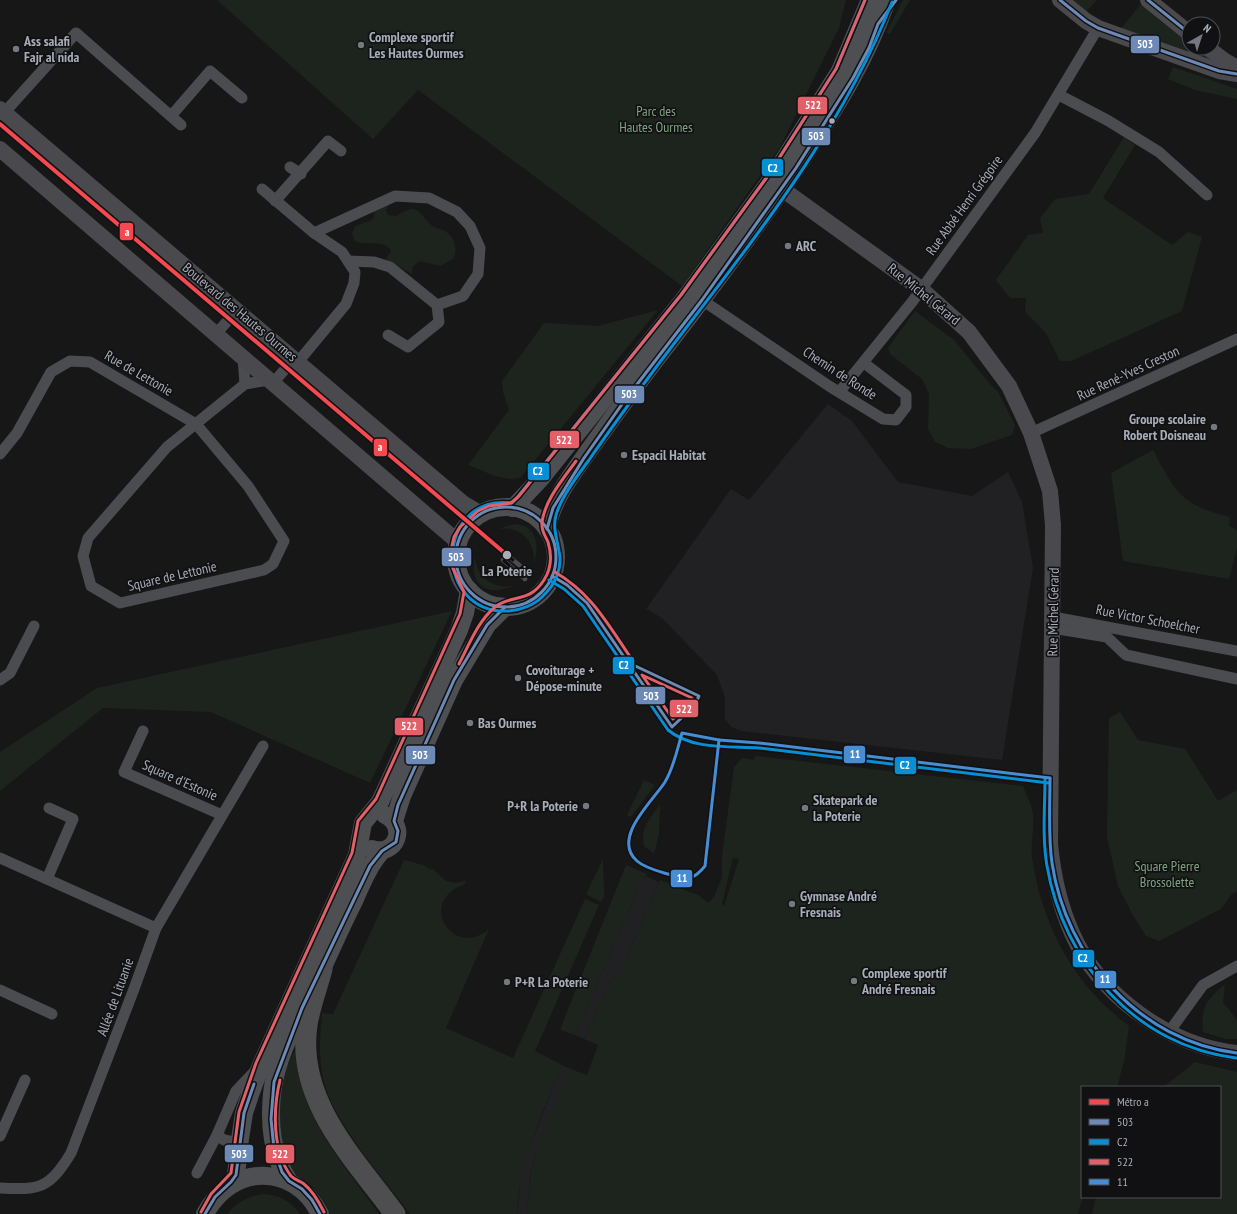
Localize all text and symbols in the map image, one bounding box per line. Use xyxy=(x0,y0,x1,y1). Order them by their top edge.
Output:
north arrow xyxy=(1181,16,1221,56)
text: N xyxy=(1201,21,1214,36)
place label: Complexe sportif Les Hautes Ourmes xyxy=(369,28,464,62)
place label: Ass salafi Fajr al nida xyxy=(23,32,79,66)
line badge: 503 xyxy=(1130,35,1160,54)
text: 503 xyxy=(1137,37,1153,51)
marker: Complexe sportif Les Hautes Ourmes xyxy=(356,40,366,50)
marker: Ass salafi Fajr al nida xyxy=(11,44,21,54)
line badge: 522 xyxy=(797,96,828,115)
text: 522 xyxy=(805,98,821,112)
park label: Parc des Hautes Ourmes xyxy=(619,102,693,136)
unlabelled marker xyxy=(827,116,837,126)
line badge: 503 xyxy=(801,127,831,146)
text: 503 xyxy=(808,129,824,143)
street label: Rue Abbé Henri Grégoire xyxy=(922,151,1006,258)
line badge: C2 xyxy=(761,158,784,177)
text: C2 xyxy=(768,161,778,175)
line badge: a xyxy=(119,222,134,241)
text: a xyxy=(125,225,130,239)
place label: ARC xyxy=(795,237,817,255)
marker: ARC xyxy=(783,241,793,251)
street label: Boulevard des Hautes Ourmes xyxy=(179,259,301,366)
street label: Rue Michel Gérard xyxy=(884,259,964,329)
street label: Rue René-Yves Creston xyxy=(1074,341,1182,405)
street label: Chemin de Ronde xyxy=(800,342,881,404)
street label: Rue de Lettonie xyxy=(102,346,177,400)
line badge: 503 xyxy=(614,385,645,404)
text: 503 xyxy=(621,387,637,401)
place label: Groupe scolaire Robert Doisneau xyxy=(1124,410,1206,444)
marker: Groupe scolaire Robert Doisneau xyxy=(1209,422,1219,432)
line badge: 522 xyxy=(549,430,580,449)
text: 522 xyxy=(556,433,572,447)
line badge: a xyxy=(373,438,388,457)
text: a xyxy=(378,440,383,454)
place label: Espacil Habitat xyxy=(632,446,706,464)
marker: Espacil Habitat xyxy=(619,450,629,460)
line badge: C2 xyxy=(527,462,550,481)
text: C2 xyxy=(533,464,543,478)
line badge: 503 xyxy=(441,547,472,567)
marker: La Poterie xyxy=(501,549,513,561)
text: 503 xyxy=(448,550,464,564)
street label: Square de Lettonie xyxy=(126,557,218,595)
place label: La Poterie xyxy=(482,562,532,580)
street label: Rue Michel Gérard xyxy=(1043,568,1063,656)
street label: Rue Victor Schoelcher xyxy=(1095,600,1202,638)
line badge: C2 xyxy=(612,656,635,675)
text: C2 xyxy=(619,658,629,672)
place label: Covoiturage + Dépose-minute xyxy=(526,661,602,695)
marker: Covoiturage + Dépose-minute xyxy=(513,673,523,683)
line badge: 503 xyxy=(635,686,666,705)
text: 503 xyxy=(643,689,659,703)
line badge: 522 xyxy=(669,699,699,718)
text: 522 xyxy=(676,702,692,716)
place label: Bas Ourmes xyxy=(478,714,537,732)
line badge: 522 xyxy=(394,717,424,736)
marker: Bas Ourmes xyxy=(465,718,475,728)
text: 522 xyxy=(401,719,417,733)
line badge: 503 xyxy=(405,745,436,765)
line badge: 11 xyxy=(843,745,866,764)
text: 11 xyxy=(850,747,860,761)
text: 503 xyxy=(412,748,428,762)
street label: Square d'Estonie xyxy=(140,755,221,805)
line badge: C2 xyxy=(894,756,917,775)
text: C2 xyxy=(900,758,910,772)
place label: Skatepark de la Poterie xyxy=(813,791,877,825)
place label: P+R la Poterie xyxy=(507,797,578,815)
marker: P+R la Poterie xyxy=(581,801,591,811)
marker: Skatepark de la Poterie xyxy=(800,803,810,813)
park label: Square Pierre Brossolette xyxy=(1135,857,1200,891)
line badge: 11 xyxy=(670,869,693,888)
text: 11 xyxy=(677,871,687,885)
place label: Gymnase André Fresnais xyxy=(800,887,877,921)
marker: Gymnase André Fresnais xyxy=(787,899,797,909)
line badge: C2 xyxy=(1072,949,1095,968)
text: C2 xyxy=(1078,951,1088,965)
street label: Allée de Lituanie xyxy=(93,955,138,1038)
place label: Complexe sportif André Fresnais xyxy=(861,964,948,998)
line badge: 11 xyxy=(1094,970,1117,989)
text: 11 xyxy=(1100,972,1110,986)
place label: P+R La Poterie xyxy=(515,973,588,991)
marker: Complexe sportif André Fresnais xyxy=(849,976,859,986)
marker: P+R La Poterie xyxy=(502,977,512,987)
legend xyxy=(1081,1086,1221,1198)
text: Métro a xyxy=(1117,1094,1149,1109)
text: 503 xyxy=(1117,1114,1133,1129)
text: C2 xyxy=(1117,1134,1128,1149)
line badge: 503 xyxy=(224,1144,254,1163)
line badge: 522 xyxy=(265,1144,295,1164)
text: 503 xyxy=(231,1147,247,1161)
text: 522 xyxy=(272,1147,288,1161)
text: 522 xyxy=(1117,1154,1133,1169)
text: 11 xyxy=(1117,1174,1128,1189)

